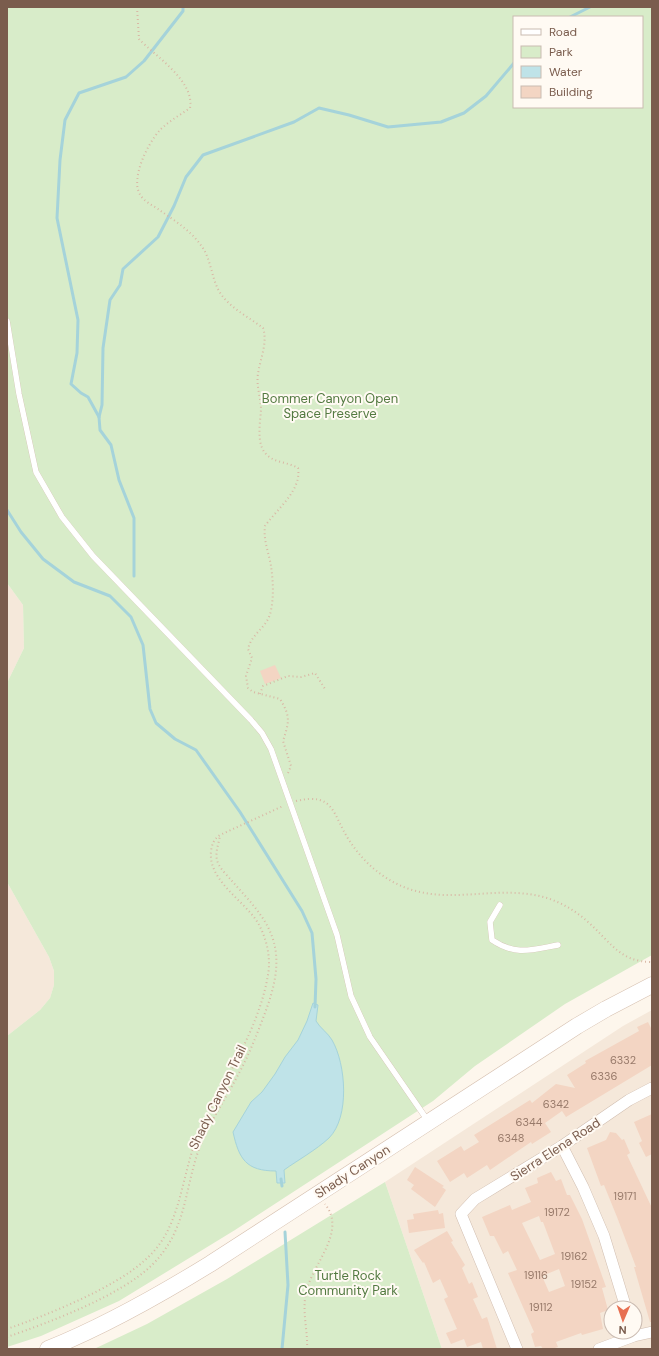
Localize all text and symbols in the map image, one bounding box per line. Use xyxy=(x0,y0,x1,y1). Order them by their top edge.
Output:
legend xyxy=(513,16,643,108)
text: Road xyxy=(549,24,577,40)
text: Park xyxy=(549,44,573,60)
text: Water xyxy=(549,64,583,80)
text: Building xyxy=(549,84,593,100)
park label: Bommer Canyon Open Space Preserve xyxy=(262,390,398,422)
street label: Shady Canyon Trail xyxy=(185,1042,250,1152)
house number: 6332 xyxy=(610,1053,636,1067)
house number: 6336 xyxy=(591,1069,617,1083)
house number: 6342 xyxy=(543,1097,569,1111)
street label: Sierra Elena Road xyxy=(507,1114,604,1185)
house number: 6344 xyxy=(516,1115,543,1129)
house number: 6348 xyxy=(498,1131,524,1145)
street label: Shady Canyon xyxy=(311,1141,393,1202)
house number: 19171 xyxy=(614,1189,636,1203)
house number: 19172 xyxy=(544,1205,570,1219)
house number: 19162 xyxy=(561,1249,587,1263)
park label: Turtle Rock Community Park xyxy=(298,1267,398,1299)
house number: 19116 xyxy=(524,1268,548,1282)
house number: 19152 xyxy=(571,1277,597,1291)
house number: 19112 xyxy=(529,1300,553,1314)
north arrow xyxy=(603,1300,643,1340)
text: N xyxy=(618,1323,627,1337)

